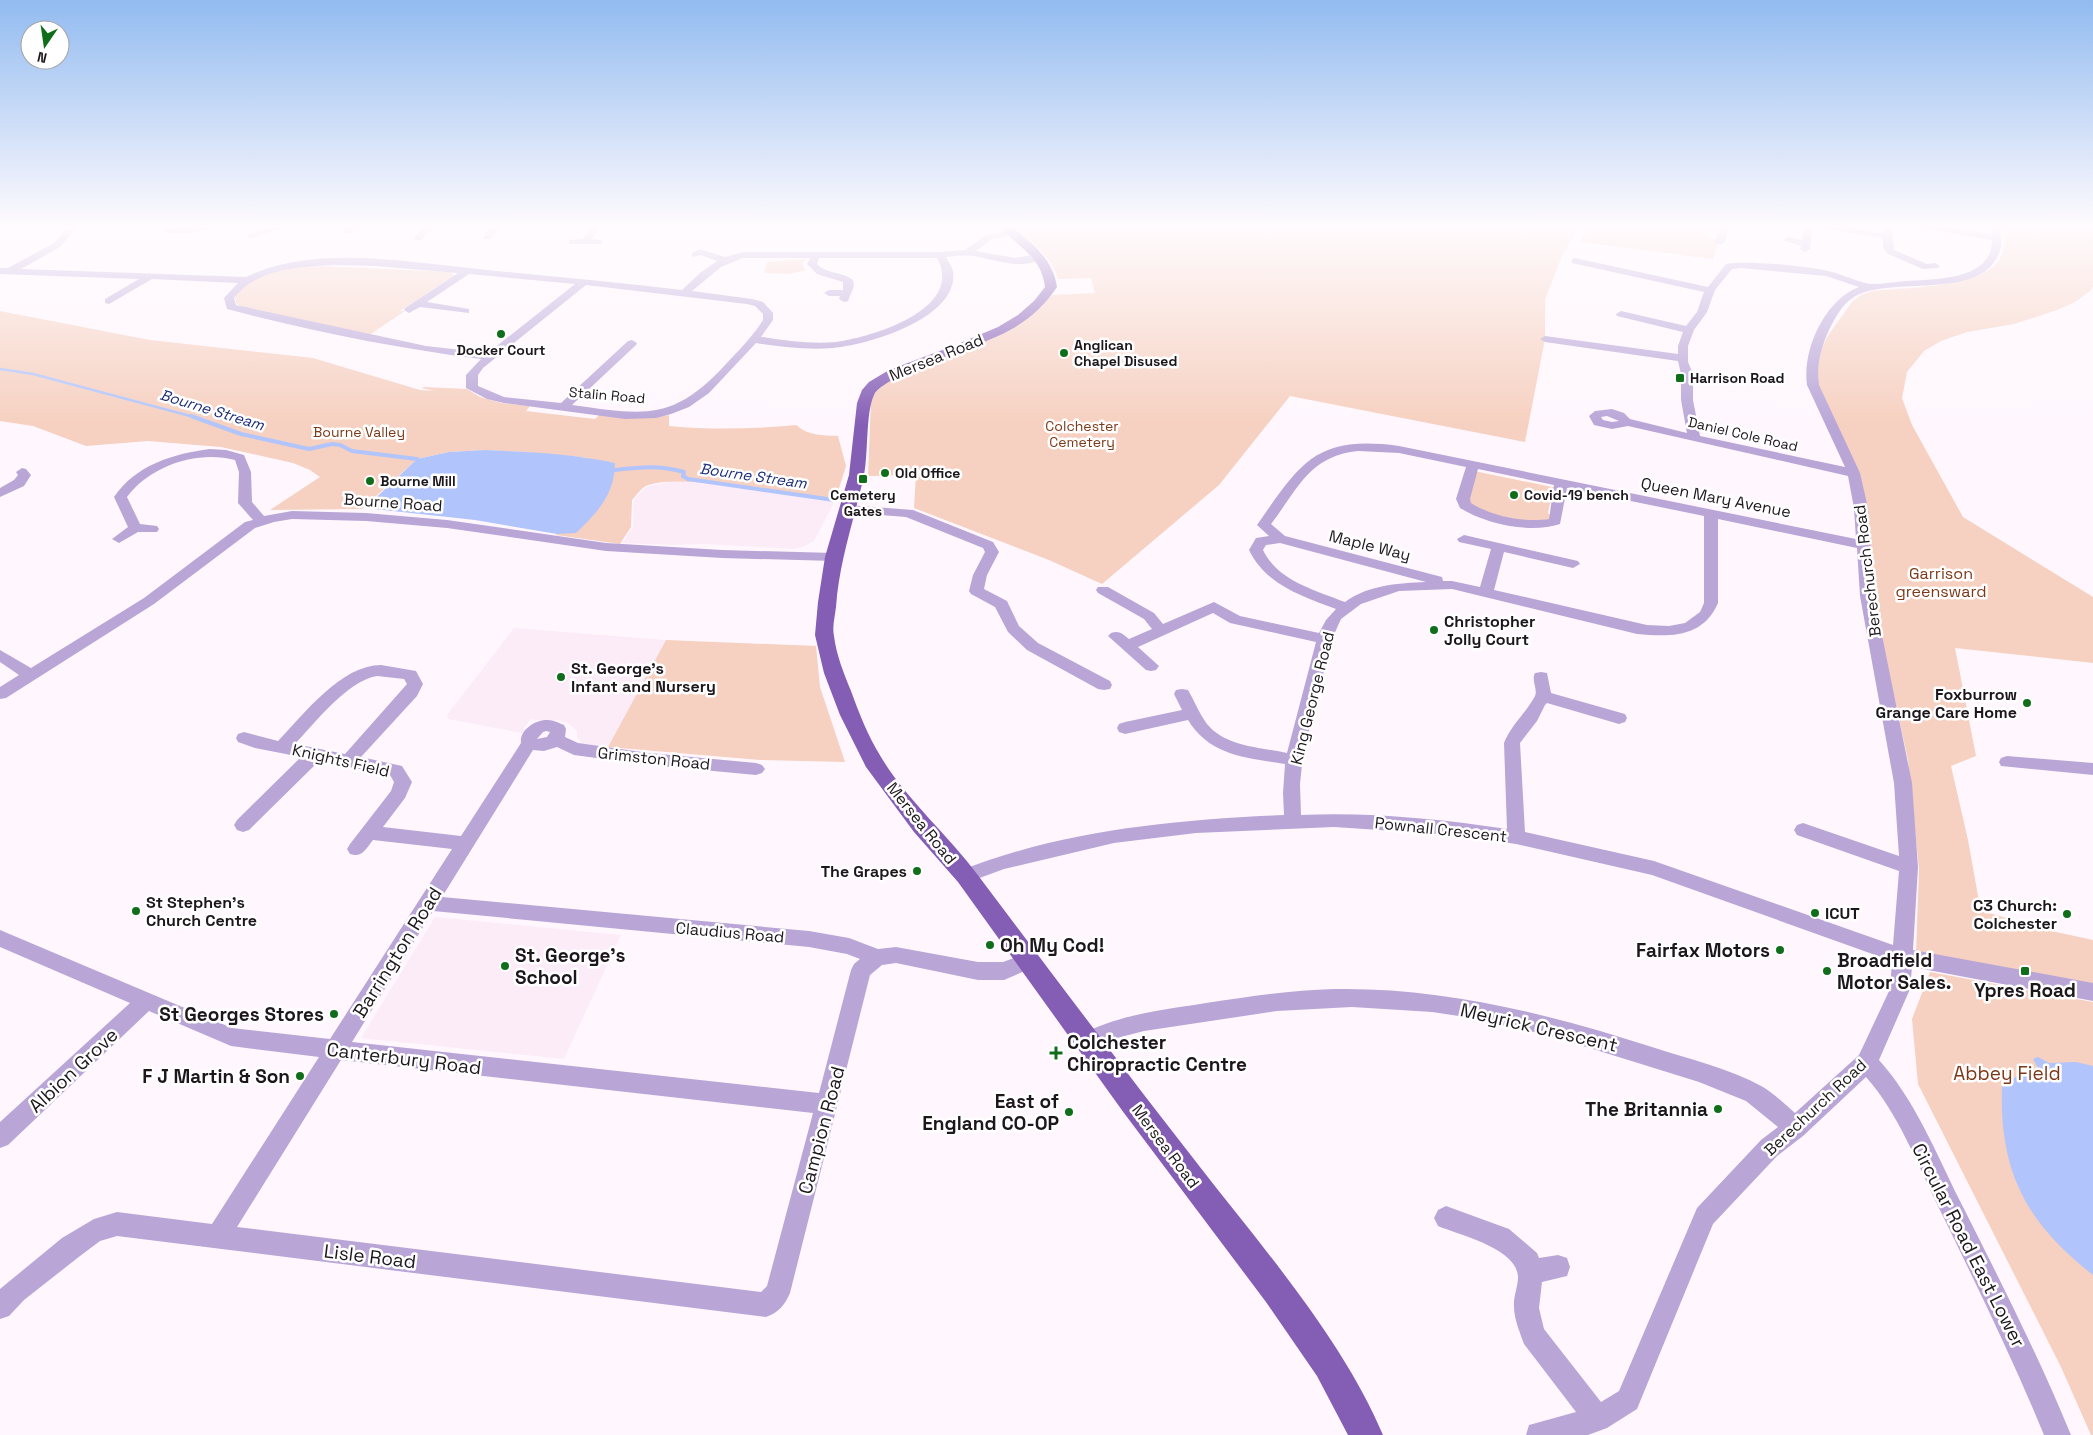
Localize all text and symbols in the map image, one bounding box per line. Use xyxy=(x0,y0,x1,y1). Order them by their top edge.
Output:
north arrow xyxy=(20,20,70,70)
text: N xyxy=(35,48,49,67)
marker: Docker Court xyxy=(495,328,507,340)
street label: Mersea Road xyxy=(886,329,986,386)
place label: Anglican Chapel Disused xyxy=(1074,336,1177,370)
place label: Docker Court xyxy=(457,341,545,359)
marker: Anglican Chapel Disused xyxy=(1058,347,1070,359)
place label: Harrison Road xyxy=(1690,369,1784,387)
marker: Harrison Road xyxy=(1674,372,1686,384)
street label: Stalin Road xyxy=(568,383,646,407)
water label: Bourne Stream xyxy=(158,385,268,435)
street label: Daniel Cole Road xyxy=(1686,413,1800,455)
park label: Colchester Cemetery xyxy=(1045,417,1119,451)
park label: Bourne Valley xyxy=(313,423,405,441)
water label: Bourne Stream xyxy=(698,459,809,493)
place label: Old Office xyxy=(895,464,960,482)
marker: Old Office xyxy=(879,467,891,479)
place label: Bourne Mill xyxy=(380,472,456,490)
marker: Cemetery Gates xyxy=(857,473,869,485)
street label: Queen Mary Avenue xyxy=(1639,473,1793,522)
marker: Bourne Mill xyxy=(364,475,376,487)
place label: Cemetery Gates xyxy=(830,486,896,520)
place label: Covid-19 bench xyxy=(1524,486,1629,504)
street label: Bourne Road xyxy=(343,489,443,516)
marker: Covid-19 bench xyxy=(1508,489,1520,501)
street label: Berechurch Road xyxy=(1849,504,1886,638)
street label: Maple Way xyxy=(1327,525,1413,566)
park label: Garrison greensward xyxy=(1896,563,1987,602)
place label: Christopher Jolly Court xyxy=(1444,611,1535,650)
marker: Christopher Jolly Court xyxy=(1428,624,1440,636)
street label: King George Road xyxy=(1286,629,1339,767)
place label: St. George's Infant and Nursery xyxy=(571,658,716,697)
marker: St. George's Infant and Nursery xyxy=(555,671,567,683)
place label: Foxburrow Grange Care Home xyxy=(1876,684,2017,723)
marker: Foxburrow Grange Care Home xyxy=(2021,697,2033,709)
street label: Knights Field xyxy=(290,739,392,782)
street label: Grimston Road xyxy=(597,742,711,775)
street label: Mersea Road xyxy=(882,778,961,869)
street label: Pownall Crescent xyxy=(1374,812,1508,847)
place label: The Grapes xyxy=(821,861,907,882)
marker: The Grapes xyxy=(911,865,923,877)
street label: Barrington Road xyxy=(347,882,448,1022)
place label: St Stephen's Church Centre xyxy=(146,892,257,931)
place label: C3 Church: Colchester xyxy=(1973,895,2057,934)
place label: ICUT xyxy=(1825,903,1860,924)
marker: St Stephen's Church Centre xyxy=(130,905,142,917)
marker: ICUT xyxy=(1809,907,1821,919)
marker: C3 Church: Colchester xyxy=(2061,908,2073,920)
street label: Claudius Road xyxy=(675,917,785,948)
place label: Oh My Cod! xyxy=(1000,933,1104,958)
place label: Fairfax Motors xyxy=(1636,938,1770,963)
marker: Oh My Cod! xyxy=(984,939,996,951)
place label: St. George's School xyxy=(515,943,625,990)
marker: Fairfax Motors xyxy=(1774,944,1786,956)
place label: Broadfield Motor Sales. xyxy=(1837,948,1952,995)
marker: St. George's School xyxy=(499,960,511,972)
marker: Broadfield Motor Sales. xyxy=(1821,965,1833,977)
marker: Ypres Road xyxy=(2019,965,2031,977)
place label: Ypres Road xyxy=(1974,978,2076,1003)
street label: Meyrick Crescent xyxy=(1458,997,1620,1058)
place label: St Georges Stores xyxy=(159,1002,324,1027)
marker: St Georges Stores xyxy=(328,1008,340,1020)
street label: Albion Grove xyxy=(23,1022,123,1118)
place label: Colchester Chiropractic Centre xyxy=(1067,1030,1247,1077)
street label: Canterbury Road xyxy=(325,1037,483,1080)
marker: Colchester Chiropractic Centre xyxy=(1049,1046,1063,1060)
street label: Berechurch Road xyxy=(1760,1054,1871,1160)
park label: Abbey Field xyxy=(1953,1061,2061,1086)
street label: Campion Road xyxy=(792,1063,851,1197)
place label: F J Martin & Son xyxy=(142,1064,290,1089)
marker: F J Martin & Son xyxy=(294,1070,306,1082)
place label: East of England CO-OP xyxy=(922,1089,1059,1136)
place label: The Britannia xyxy=(1585,1097,1708,1122)
street label: Mersea Road xyxy=(1127,1100,1204,1192)
marker: The Britannia xyxy=(1712,1103,1724,1115)
marker: East of England CO-OP xyxy=(1063,1106,1075,1118)
street label: Circular Road East Lower xyxy=(1906,1139,2031,1352)
street label: Lisle Road xyxy=(323,1238,417,1275)

